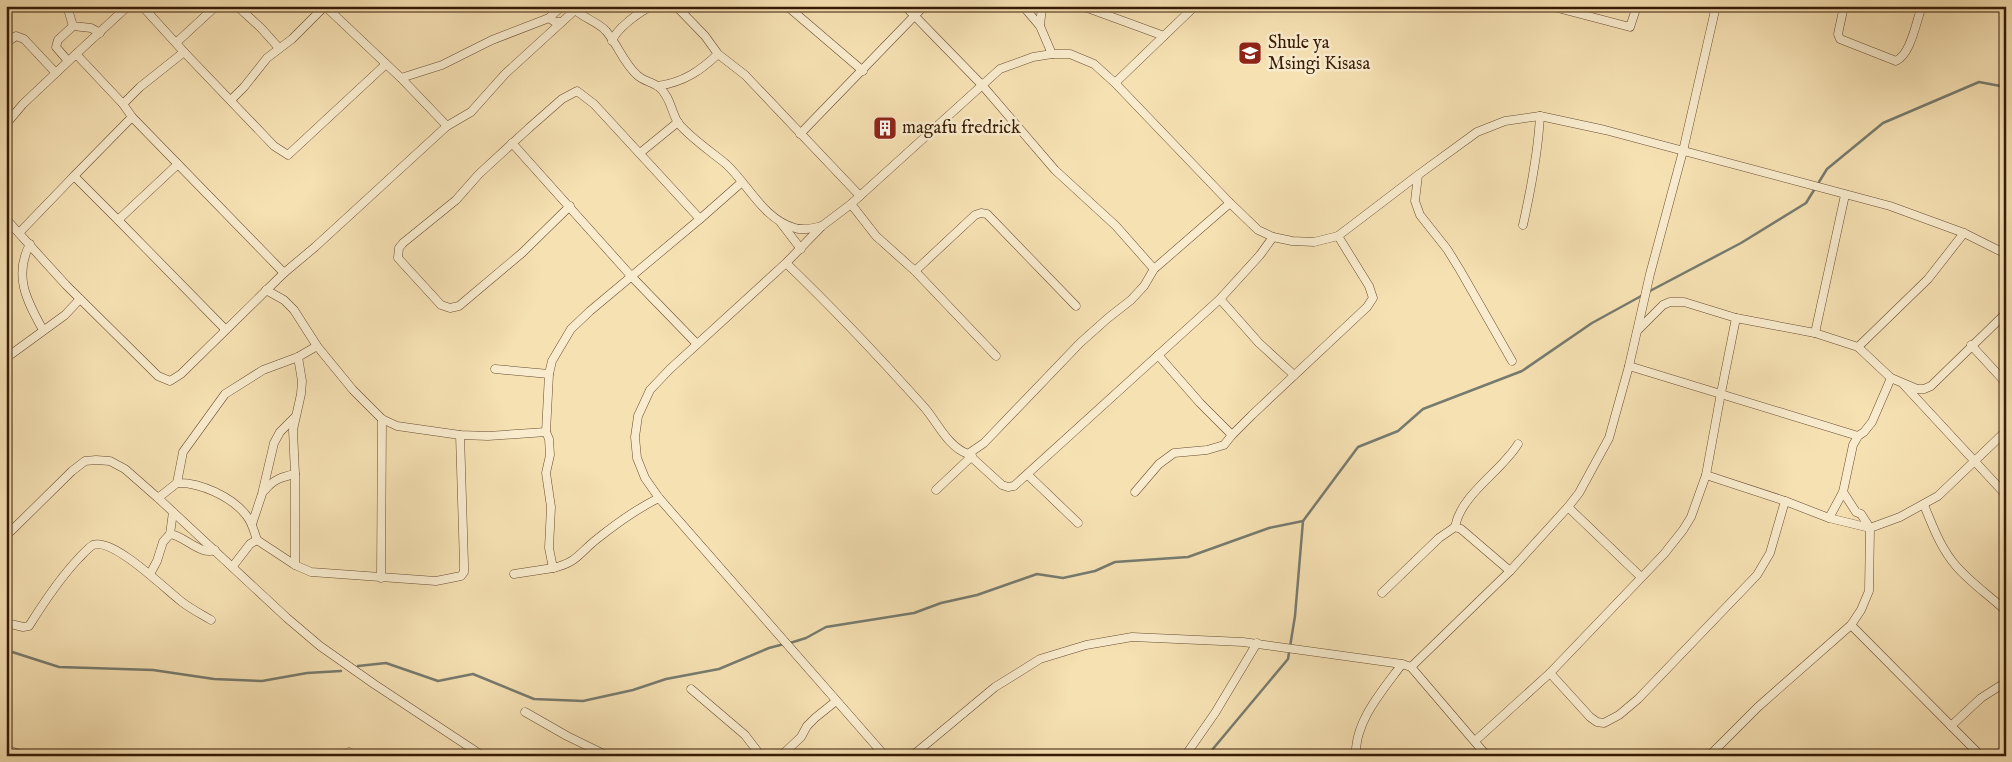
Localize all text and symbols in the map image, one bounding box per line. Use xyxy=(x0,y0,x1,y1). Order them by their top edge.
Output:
place label: Shule ya Msingi Kisasa xyxy=(1268,32,1370,76)
school or university icon: Shule ya Msingi Kisasa xyxy=(1237,40,1263,66)
building icon: magafu fredrick xyxy=(872,115,898,141)
place label: magafu fredrick xyxy=(902,117,1021,140)

